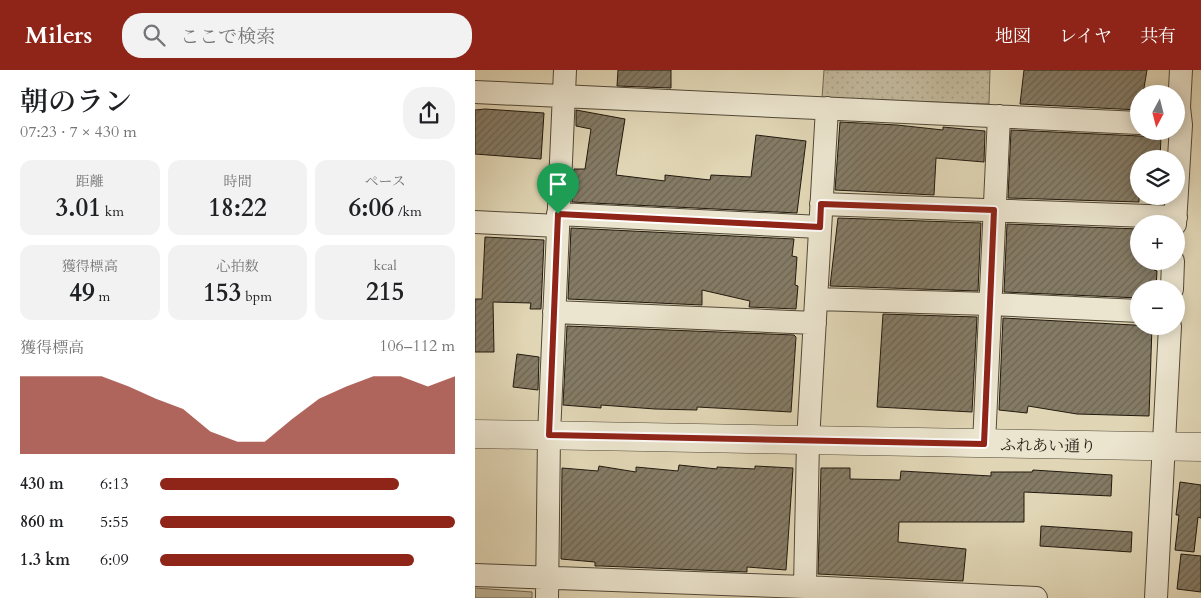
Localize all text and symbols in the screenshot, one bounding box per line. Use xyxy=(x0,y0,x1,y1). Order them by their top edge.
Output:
search box xyxy=(122,13,472,58)
text: Milers xyxy=(25,19,92,52)
icon: search xyxy=(140,21,168,49)
text: ここで検索 xyxy=(180,24,275,50)
text: 地図 xyxy=(995,24,1031,49)
text: レイヤ xyxy=(1059,24,1112,49)
text: 共有 xyxy=(1140,24,1176,49)
text: 朝のラン xyxy=(20,83,132,121)
north arrow xyxy=(1130,85,1185,140)
map controls xyxy=(1130,85,1185,335)
button: share xyxy=(403,87,455,139)
text: 07:23 · 7 × 430 m xyxy=(20,121,137,143)
button: layers xyxy=(1130,150,1185,205)
pin xyxy=(537,163,579,214)
icon: arrive xyxy=(544,170,572,198)
text: 距離 xyxy=(76,172,104,191)
text: 時間 xyxy=(223,172,251,191)
text: ペース xyxy=(365,172,406,191)
text: 3.01 xyxy=(55,191,101,225)
text: 18:22 xyxy=(208,191,267,225)
text: 6:06 xyxy=(349,191,394,225)
text: km xyxy=(101,202,124,221)
text: /km xyxy=(394,202,422,221)
button: + xyxy=(1130,215,1185,270)
text: kcal xyxy=(373,256,397,275)
text: 獲得標高 xyxy=(62,257,118,276)
text: 心拍数 xyxy=(216,257,258,276)
text: 215 xyxy=(366,275,404,309)
text: 49 xyxy=(69,276,95,310)
text: 153 xyxy=(203,276,241,310)
button: − xyxy=(1130,280,1185,335)
text: m xyxy=(95,287,110,306)
text: bpm xyxy=(241,287,272,306)
text: 106–112 m xyxy=(379,335,455,357)
text: 獲得標高 xyxy=(20,337,84,359)
street label: ふれあい通り xyxy=(1000,434,1096,458)
text: 430 m xyxy=(20,473,64,495)
text: 6:13 xyxy=(100,473,129,495)
text: 860 m xyxy=(20,511,64,533)
text: 5:55 xyxy=(100,511,129,533)
text: 1.3 km xyxy=(20,549,70,571)
text: 6:09 xyxy=(100,549,129,571)

